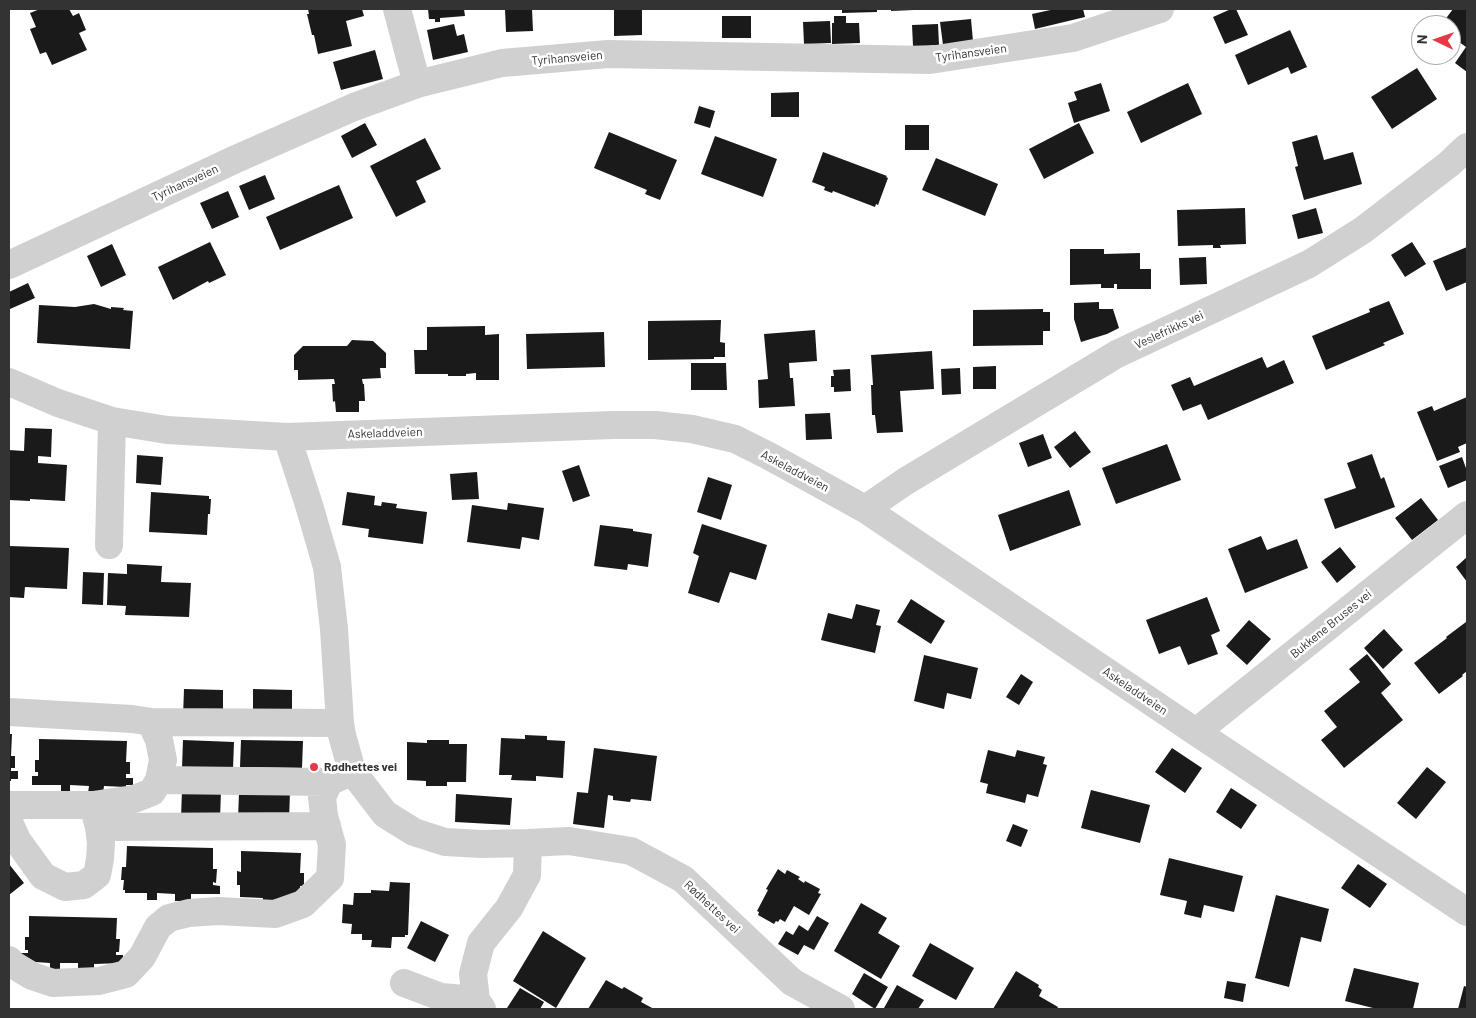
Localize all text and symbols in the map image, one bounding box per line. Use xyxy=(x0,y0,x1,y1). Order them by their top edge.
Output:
north arrow xyxy=(1411,15,1461,65)
text: N xyxy=(1413,34,1430,44)
street label: Tyrihansveien xyxy=(935,41,1007,65)
street label: Tyrihansveien xyxy=(531,48,603,68)
street label: Tyrihansveien xyxy=(149,161,221,205)
street label: Veslefrikks vei xyxy=(1132,308,1206,352)
street label: Askeladdveien xyxy=(347,424,423,442)
street label: Askeladdveien xyxy=(758,447,832,495)
street label: Bukkene Bruses vei xyxy=(1287,587,1375,661)
street label: Askeladdveien xyxy=(1100,664,1170,718)
place label: Rødhettes vei xyxy=(324,760,397,774)
marker: Rødhettes vei xyxy=(308,761,320,773)
street label: Rødhettes vei xyxy=(681,878,743,936)

